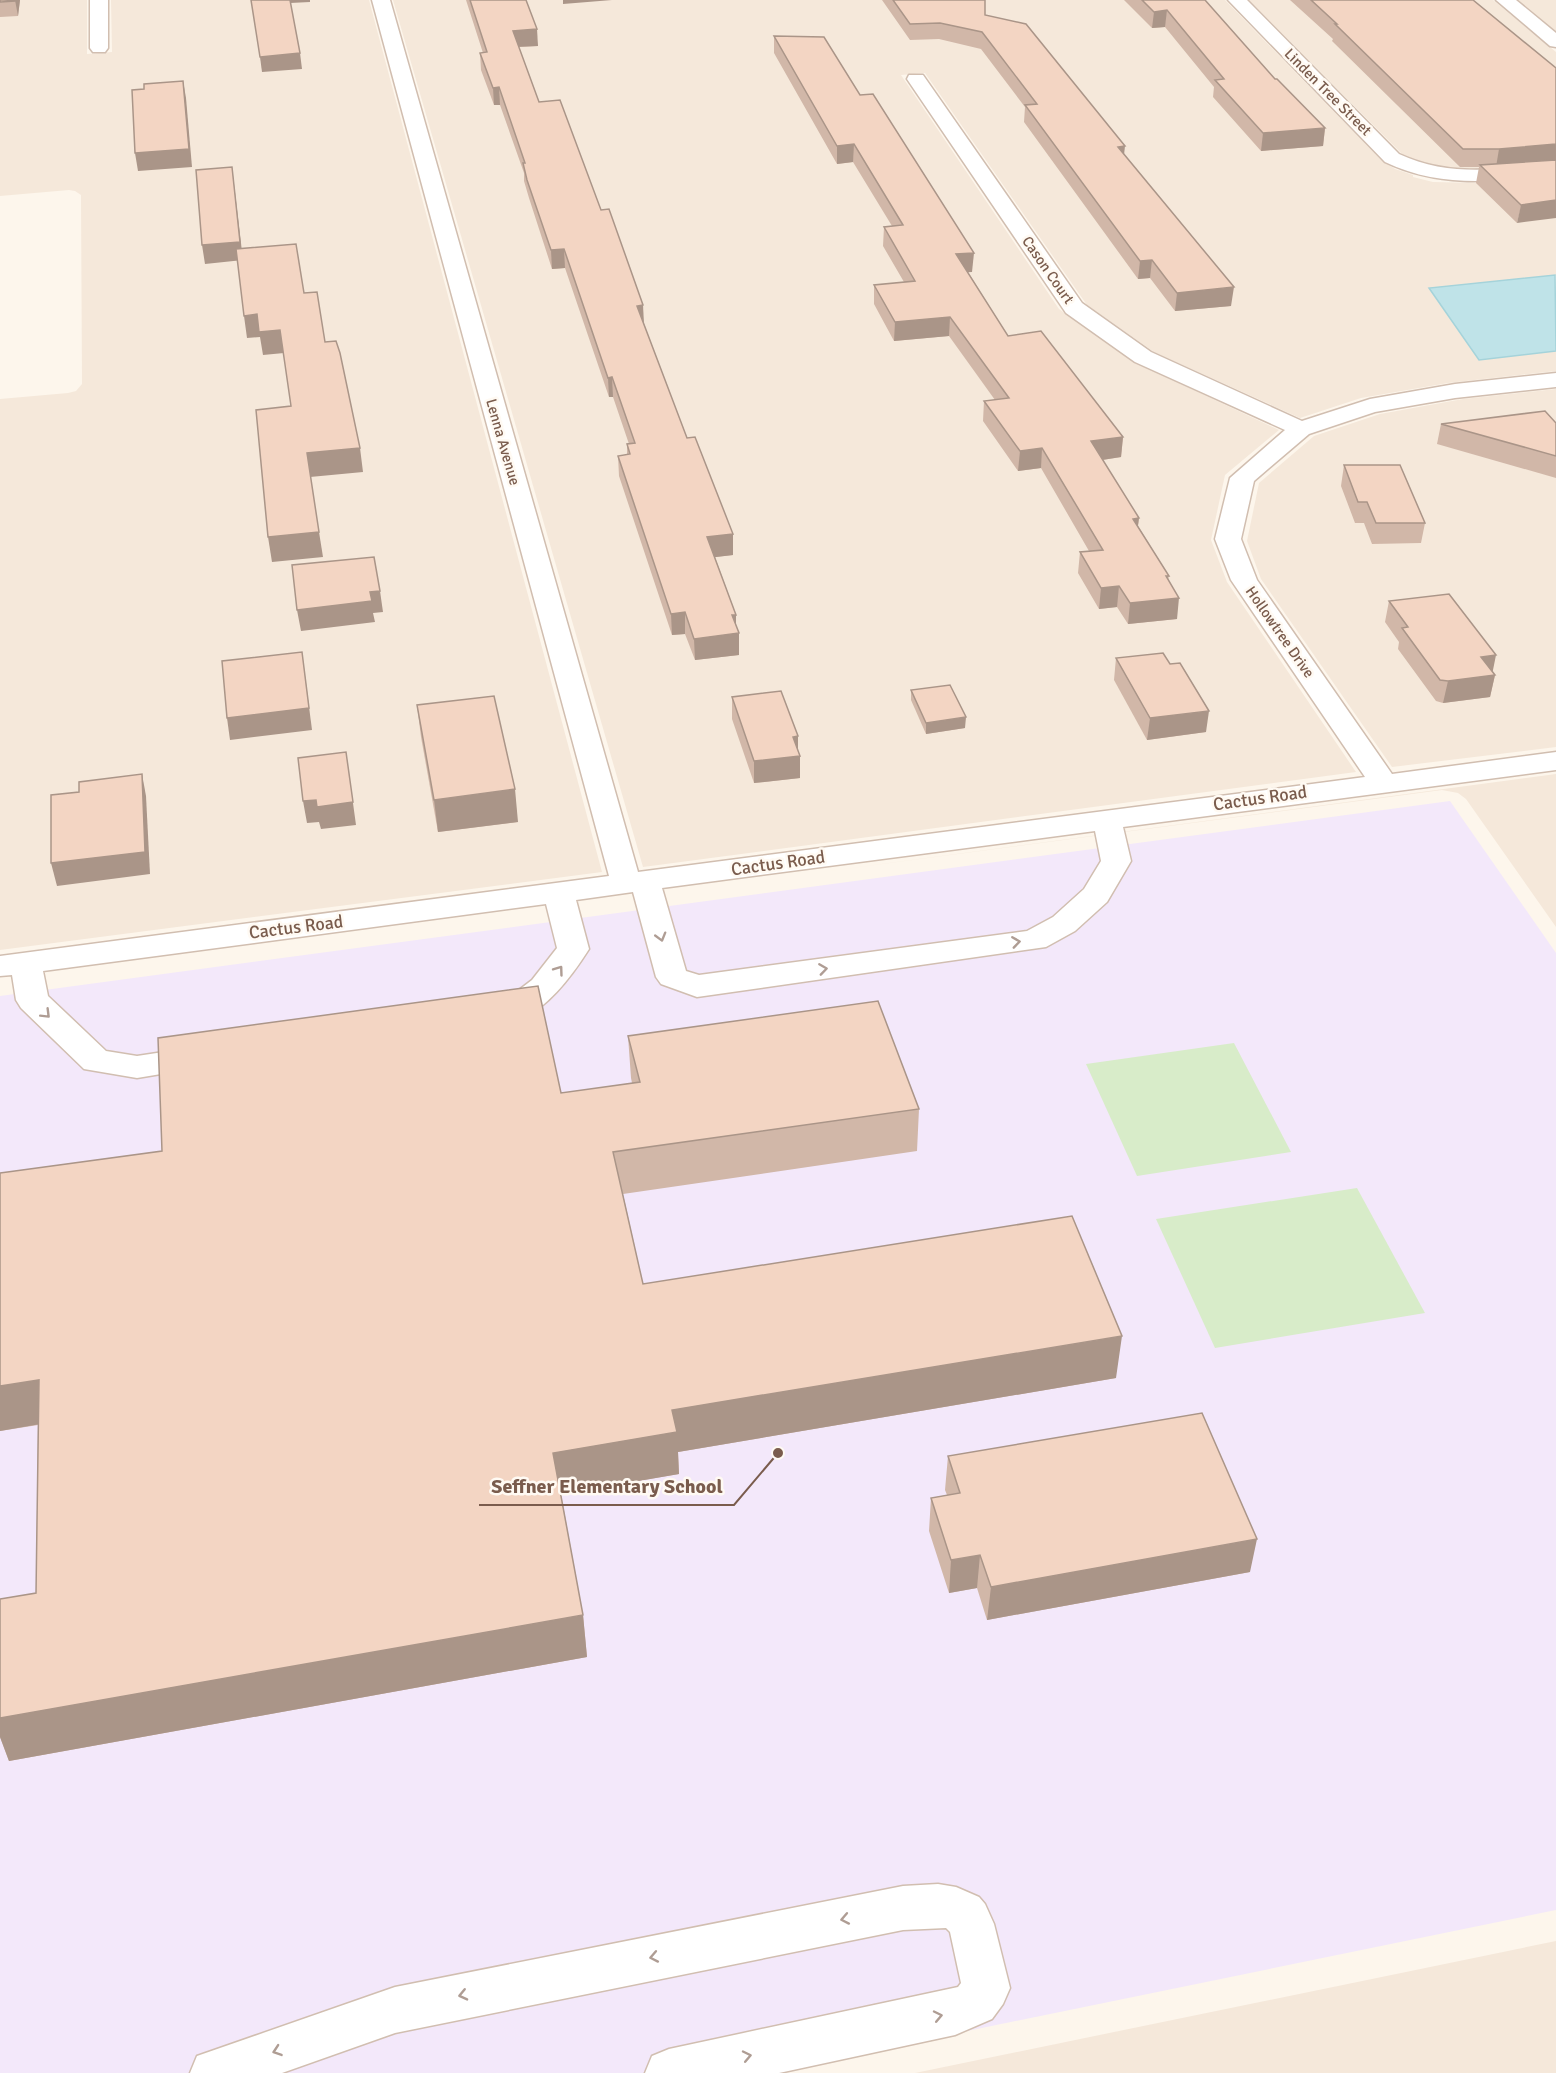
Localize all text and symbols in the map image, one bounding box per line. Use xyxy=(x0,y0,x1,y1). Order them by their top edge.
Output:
street label: Linden Tree Street xyxy=(1281,45,1375,139)
street label: Cason Court xyxy=(1018,233,1078,307)
street label: Lenna Avenue xyxy=(482,397,524,487)
street label: Hollowtree Drive xyxy=(1242,583,1318,681)
street label: Cactus Road xyxy=(1212,781,1308,815)
street label: Cactus Road xyxy=(730,846,826,880)
street label: Cactus Road xyxy=(248,910,344,944)
one-way arrow xyxy=(654,931,666,942)
one-way arrow xyxy=(1012,937,1021,949)
one-way arrow xyxy=(819,963,828,975)
one-way arrow xyxy=(551,965,562,976)
one-way arrow xyxy=(38,1007,49,1018)
callout: Seffner Elementary School xyxy=(479,1467,734,1505)
text: Seffner Elementary School xyxy=(491,1474,723,1499)
one-way arrow xyxy=(841,1912,851,1925)
one-way arrow xyxy=(649,1950,659,1963)
one-way arrow xyxy=(458,1988,468,2001)
one-way arrow xyxy=(933,2010,943,2023)
one-way arrow xyxy=(272,2044,283,2057)
one-way arrow xyxy=(742,2051,752,2064)

